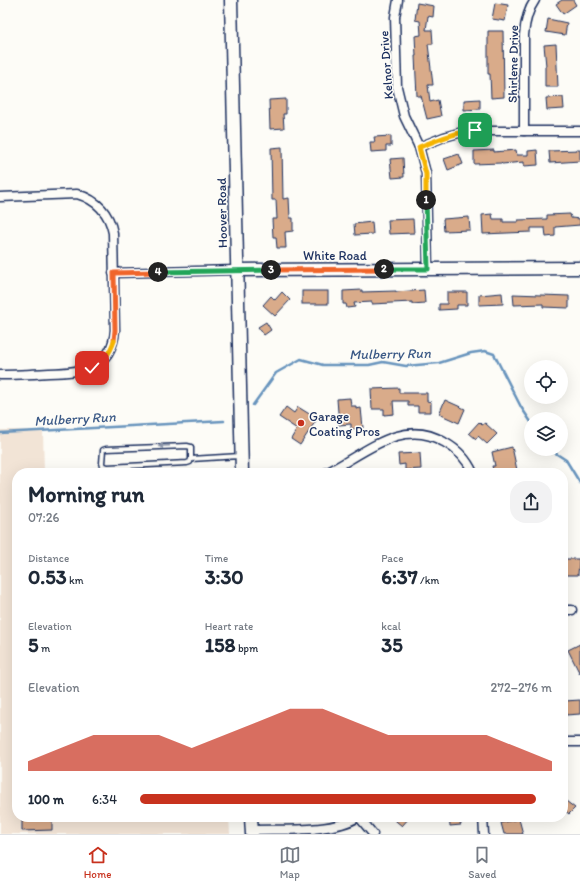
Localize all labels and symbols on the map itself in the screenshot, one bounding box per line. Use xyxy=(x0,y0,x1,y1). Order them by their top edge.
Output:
street label: Shirlene Drive xyxy=(505,25,521,103)
street label: Kelnor Drive xyxy=(376,30,396,100)
pin xyxy=(458,113,492,147)
street label: Hoover Road xyxy=(214,178,230,248)
pin: 1 xyxy=(416,190,436,210)
street label: White Road xyxy=(303,248,367,263)
pin: 2 xyxy=(374,259,394,279)
pin: 3 xyxy=(261,260,281,280)
pin: 4 xyxy=(148,262,168,282)
water label: Mulberry Run xyxy=(349,345,432,363)
pin xyxy=(75,351,109,385)
water label: Mulberry Run xyxy=(34,408,117,430)
place label: Garage Coating Pros xyxy=(309,409,380,439)
marker: Garage Coating Pros xyxy=(296,418,306,428)
one-way arrow xyxy=(158,443,170,450)

